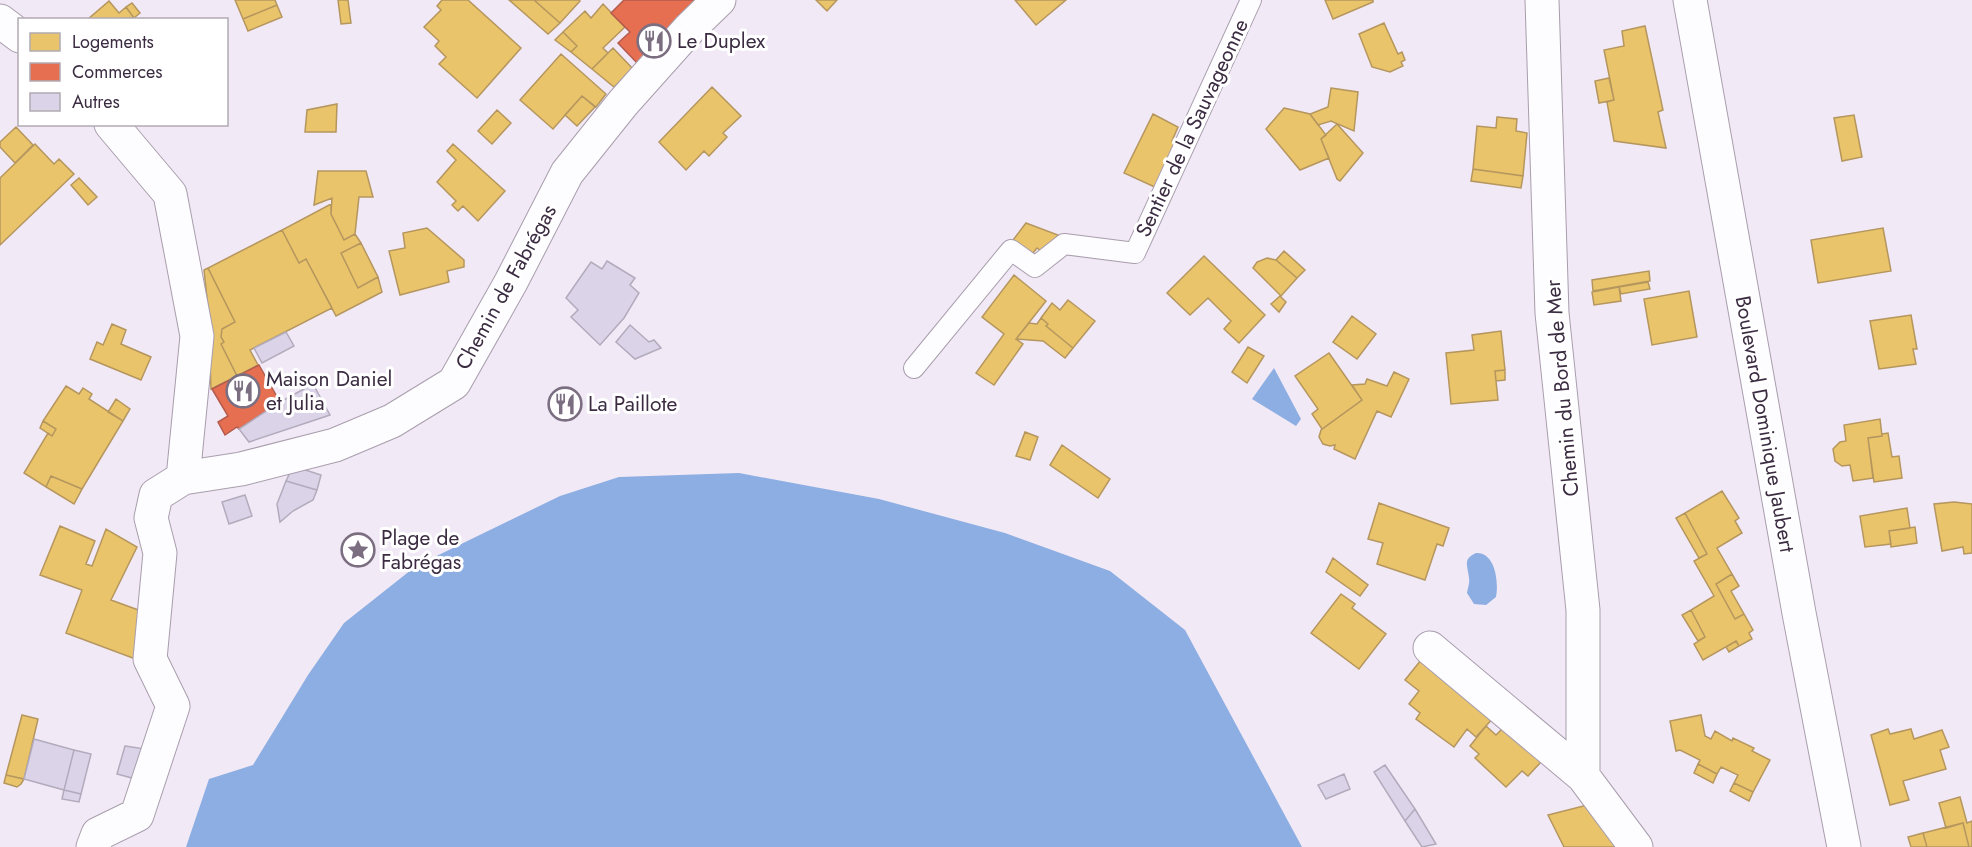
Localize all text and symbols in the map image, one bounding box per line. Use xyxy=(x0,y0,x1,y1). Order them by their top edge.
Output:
street label: Sentier de la Sauvageonne xyxy=(1128,14,1256,242)
legend xyxy=(18,18,228,126)
restaurant icon: Le Duplex xyxy=(636,23,672,59)
place label: Le Duplex xyxy=(677,26,765,56)
text: Logements xyxy=(72,29,154,55)
text: Commerces xyxy=(72,59,163,85)
text: Autres xyxy=(72,89,120,115)
street label: Chemin de Fabrégas xyxy=(448,199,564,375)
street label: Chemin du Bord de Mer xyxy=(1538,278,1586,498)
street label: Boulevard Dominique Jaubert xyxy=(1728,294,1802,554)
place label: Maison Daniel et Julia xyxy=(266,364,392,418)
restaurant icon: Maison Daniel et Julia xyxy=(225,373,261,409)
restaurant icon: La Paillote xyxy=(547,386,583,422)
place label: La Paillote xyxy=(588,389,677,419)
place label: Plage de Fabrégas xyxy=(381,523,461,577)
place icon: Plage de Fabrégas xyxy=(340,532,376,568)

